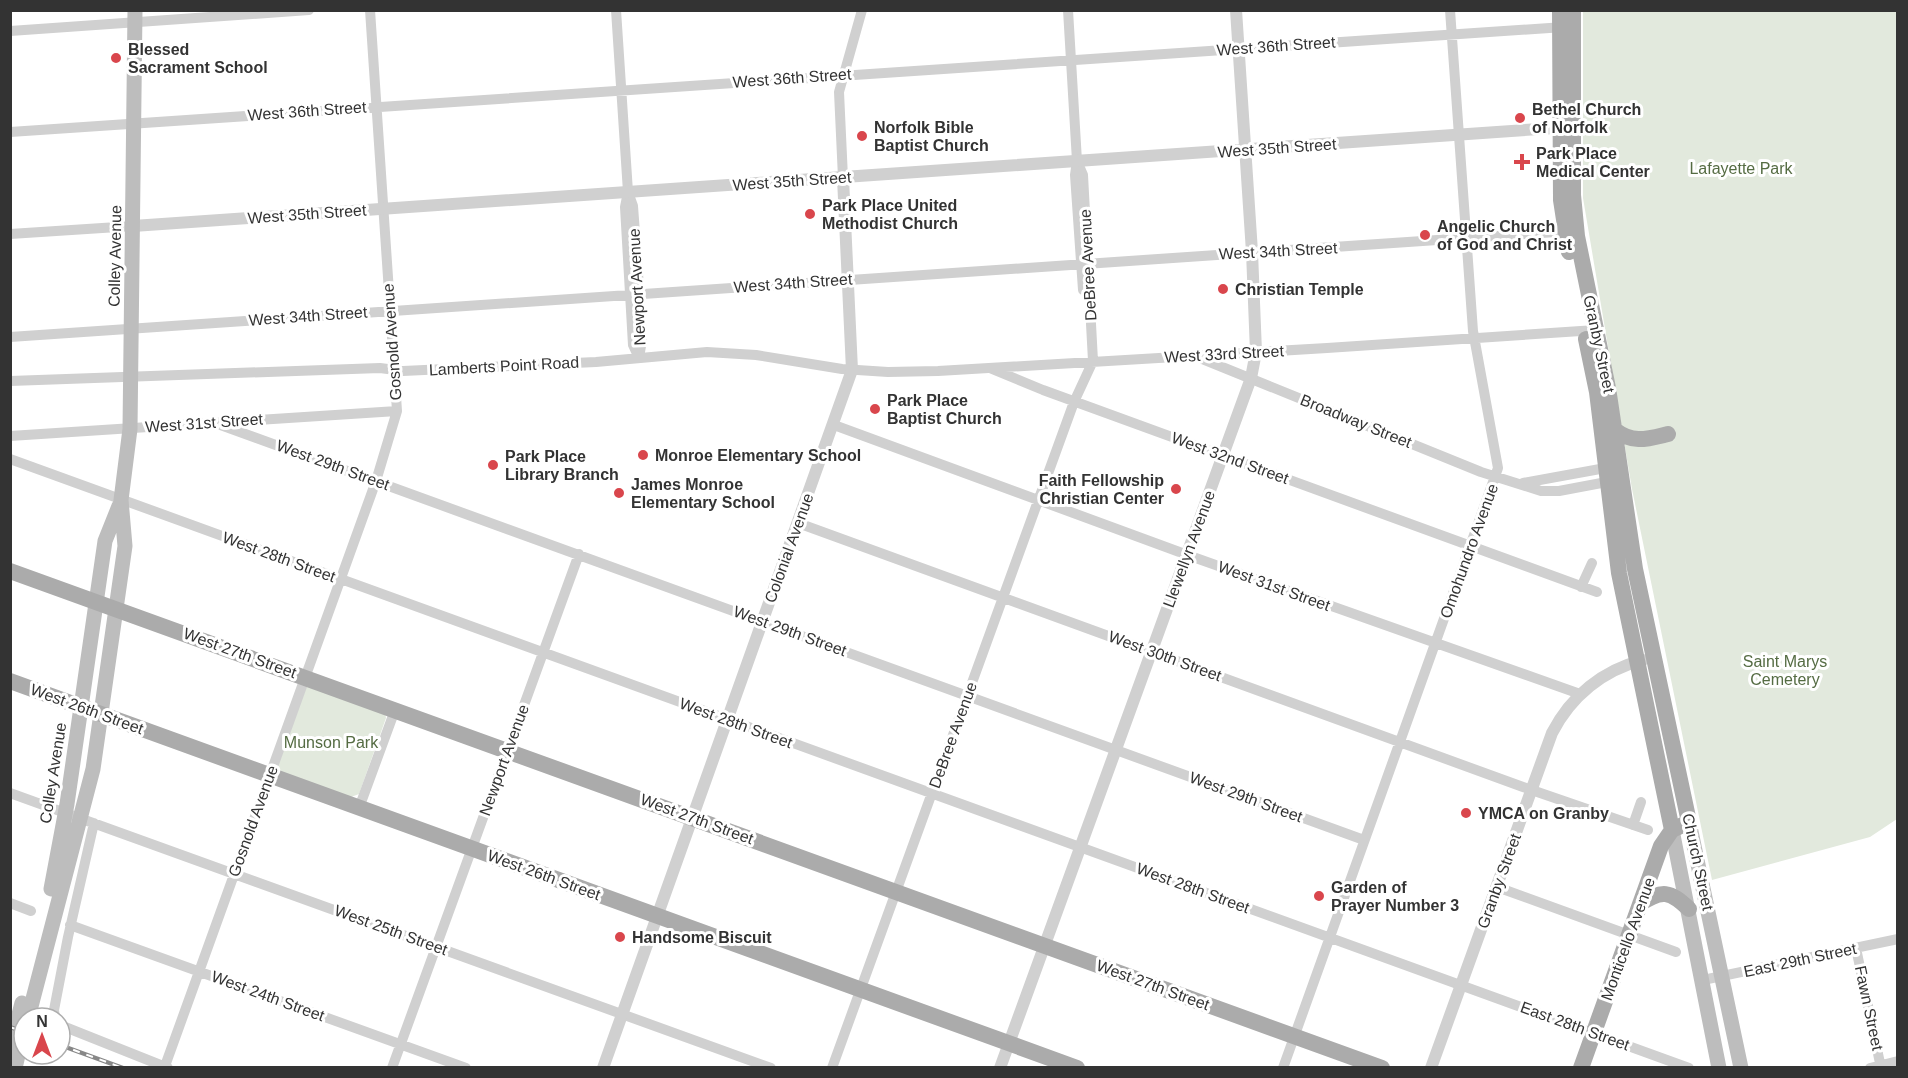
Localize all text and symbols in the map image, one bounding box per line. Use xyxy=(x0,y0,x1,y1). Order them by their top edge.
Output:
street label: West 36th Street xyxy=(1216,33,1336,59)
place label: Blessed Sacrament School xyxy=(128,41,268,76)
marker: Blessed Sacrament School xyxy=(109,51,123,65)
street label: West 36th Street xyxy=(732,65,852,91)
street label: West 36th Street xyxy=(247,98,367,124)
place label: Bethel Church of Norfolk xyxy=(1532,101,1641,136)
marker: Bethel Church of Norfolk xyxy=(1513,111,1527,125)
place label: Norfolk Bible Baptist Church xyxy=(874,119,989,154)
marker: Norfolk Bible Baptist Church xyxy=(855,129,869,143)
street label: West 35th Street xyxy=(1217,135,1337,161)
place label: Park Place Medical Center xyxy=(1536,145,1650,180)
marker: Park Place Medical Center xyxy=(1513,153,1531,171)
park label: Lafayette Park xyxy=(1689,160,1794,177)
street label: West 35th Street xyxy=(732,168,852,194)
place label: Park Place United Methodist Church xyxy=(822,197,958,232)
street label: West 35th Street xyxy=(247,201,367,227)
street label: Colley Avenue xyxy=(106,205,124,307)
marker: Park Place United Methodist Church xyxy=(803,207,817,221)
street label: DeBree Avenue xyxy=(1077,209,1099,321)
place label: Angelic Church of God and Christ xyxy=(1437,218,1573,253)
street label: Newport Avenue xyxy=(625,228,649,346)
marker: Angelic Church of God and Christ xyxy=(1418,228,1432,242)
street label: West 34th Street xyxy=(1218,239,1338,263)
street label: West 34th Street xyxy=(733,270,853,296)
place label: Christian Temple xyxy=(1235,281,1364,298)
marker: Christian Temple xyxy=(1216,282,1230,296)
street label: Gosnold Avenue xyxy=(379,283,405,401)
street label: Granby Street xyxy=(1580,294,1618,395)
street label: West 34th Street xyxy=(248,303,368,329)
street label: West 33rd Street xyxy=(1164,342,1285,366)
street label: Lamberts Point Road xyxy=(429,354,579,378)
street label: Broadway Street xyxy=(1298,391,1415,451)
place label: Park Place Baptist Church xyxy=(887,392,1002,427)
marker: Park Place Baptist Church xyxy=(868,402,882,416)
street label: West 31st Street xyxy=(145,410,264,436)
street label: West 32nd Street xyxy=(1169,429,1291,487)
street label: West 29th Street xyxy=(274,437,392,494)
place label: Monroe Elementary School xyxy=(655,447,861,464)
place label: Park Place Library Branch xyxy=(505,448,619,483)
marker: Monroe Elementary School xyxy=(636,448,650,462)
marker: Park Place Library Branch xyxy=(486,458,500,472)
place label: Faith Fellowship Christian Center xyxy=(1039,472,1164,507)
place label: James Monroe Elementary School xyxy=(631,476,775,511)
street label: Omohundro Avenue xyxy=(1437,481,1501,621)
marker: Faith Fellowship Christian Center xyxy=(1169,482,1183,496)
marker: James Monroe Elementary School xyxy=(612,486,626,500)
street label: Llewellyn Avenue xyxy=(1160,488,1218,610)
street label: Colonial Avenue xyxy=(761,491,817,605)
street label: West 28th Street xyxy=(220,529,338,586)
street label: West 31st Street xyxy=(1216,558,1333,614)
street label: West 29th Street xyxy=(731,603,849,660)
street label: West 27th Street xyxy=(181,625,299,682)
street label: West 30th Street xyxy=(1106,628,1224,685)
park label: Saint Marys Cemetery xyxy=(1743,653,1827,688)
street label: DeBree Avenue xyxy=(926,679,980,790)
street label: West 26th Street xyxy=(28,681,146,738)
street label: West 28th Street xyxy=(677,695,795,752)
street label: Newport Avenue xyxy=(476,702,532,818)
street label: Colley Avenue xyxy=(37,721,69,825)
park label: Munson Park xyxy=(284,734,379,751)
street label: Gosnold Avenue xyxy=(225,763,281,879)
street label: West 29th Street xyxy=(1187,769,1305,826)
street label: West 27th Street xyxy=(638,791,756,848)
place label: YMCA on Granby xyxy=(1478,805,1609,822)
marker: YMCA on Granby xyxy=(1459,806,1473,820)
street label: Church Street xyxy=(1679,812,1717,913)
street label: Granby Street xyxy=(1474,831,1524,931)
street label: West 26th Street xyxy=(485,847,603,904)
street label: West 28th Street xyxy=(1134,860,1252,917)
street label: Monticello Avenue xyxy=(1598,875,1658,1003)
place label: Garden of Prayer Number 3 xyxy=(1331,879,1459,914)
marker: Garden of Prayer Number 3 xyxy=(1312,889,1326,903)
street label: West 25th Street xyxy=(332,902,450,959)
place label: Handsome Biscuit xyxy=(632,929,772,946)
marker: Handsome Biscuit xyxy=(613,930,627,944)
street label: East 29th Street xyxy=(1742,940,1858,980)
street label: West 27th Street xyxy=(1094,957,1212,1014)
street label: Fawn Street xyxy=(1852,964,1886,1052)
street label: West 24th Street xyxy=(209,968,327,1025)
street label: East 28th Street xyxy=(1518,998,1632,1054)
north arrow xyxy=(12,1006,72,1066)
text: N xyxy=(36,1013,48,1030)

